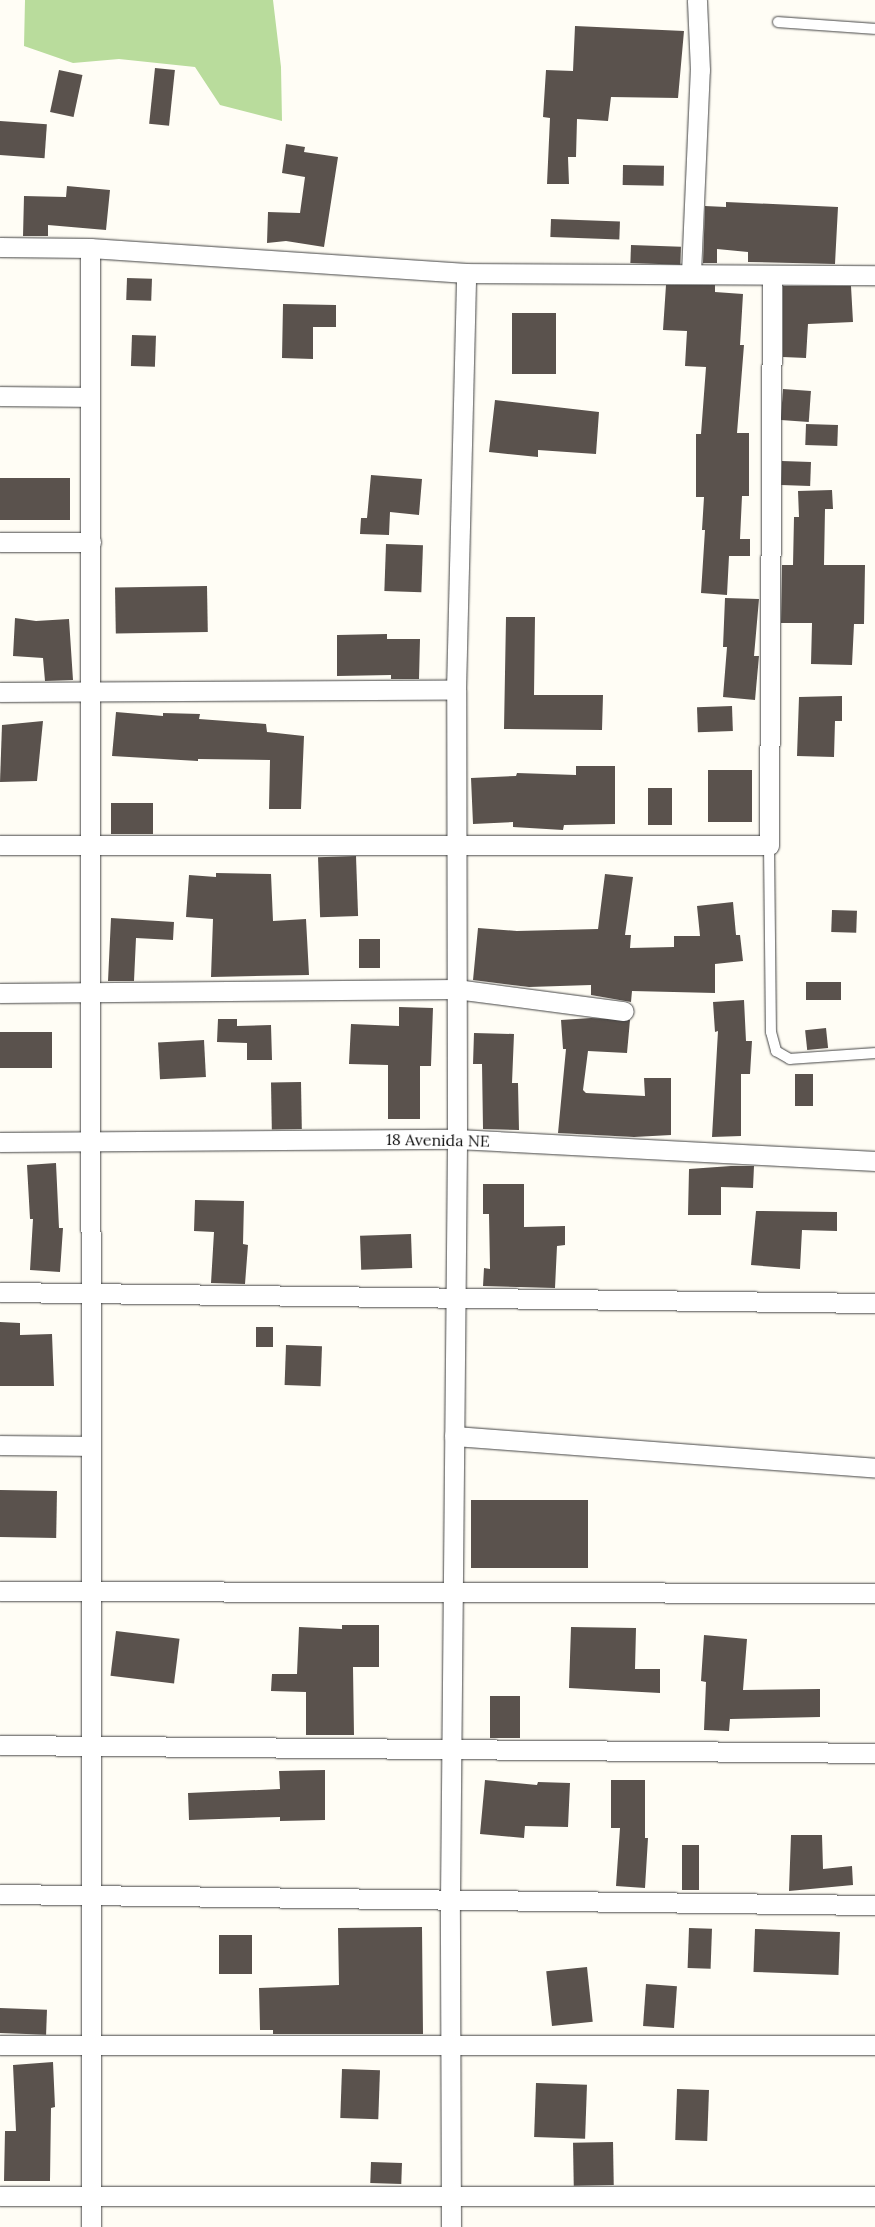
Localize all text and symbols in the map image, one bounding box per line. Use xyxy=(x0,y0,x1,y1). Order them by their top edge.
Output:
street label: 18 Avenida NE xyxy=(386,1129,490,1151)

